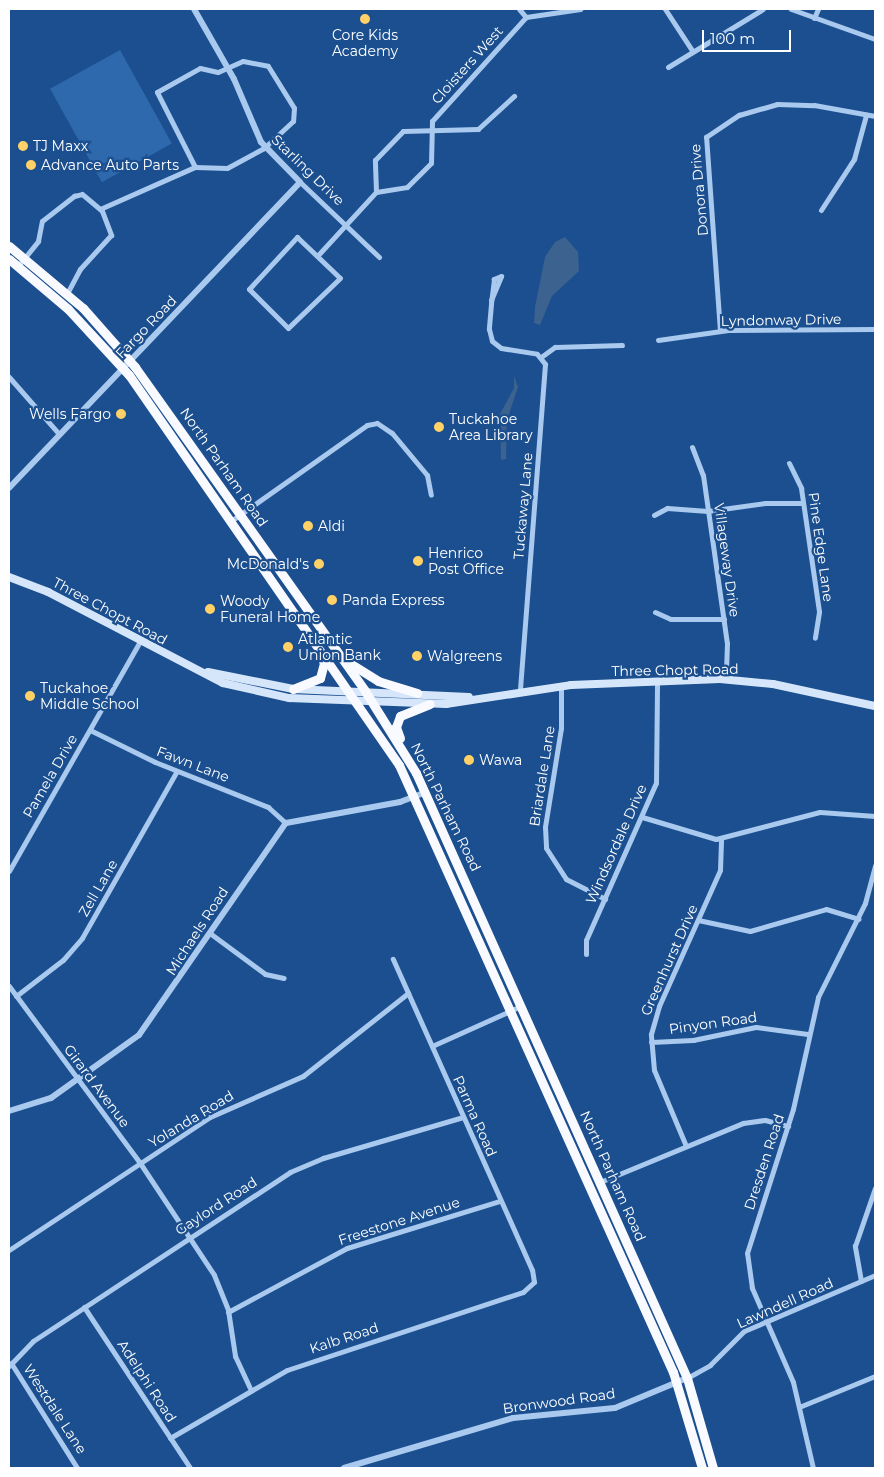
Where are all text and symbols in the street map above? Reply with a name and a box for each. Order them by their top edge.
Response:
marker: Core Kids Academy [359,13,371,25]
scale bar [704,20,793,52]
street label: Cloisters West [428,23,506,107]
place label: Core Kids Academy [332,27,398,59]
text: 100 m [710,29,755,48]
street label: Starling Drive [268,131,348,209]
place label: TJ Maxx [33,138,88,154]
marker: TJ Maxx [17,140,29,152]
street label: Donora Drive [687,143,711,237]
place label: Advance Auto Parts [41,157,179,173]
marker: Advance Auto Parts [25,159,37,171]
street label: Fargo Road [112,292,180,362]
street label: Lyndonway Drive [720,311,842,329]
street label: North Parham Road [177,404,271,530]
place label: Wells Fargo [29,406,111,422]
marker: Wells Fargo [115,408,127,420]
place label: Tuckahoe Area Library [449,411,533,444]
marker: Tuckahoe Area Library [433,421,445,433]
street label: Tuckaway Lane [510,452,536,560]
street label: Pine Edge Lane [805,491,837,603]
street label: Villageway Drive [711,502,743,618]
place label: Aldi [318,518,345,534]
marker: Aldi [302,520,314,532]
place label: Henrico Post Office [428,545,504,578]
marker: Henrico Post Office [412,555,424,567]
place label: McDonald's [227,556,309,572]
marker: McDonald's [313,558,325,570]
street label: Three Chopt Road [50,574,170,648]
place label: Panda Express [342,592,445,608]
place label: Woody Funeral Home [220,593,320,626]
marker: Panda Express [326,594,338,606]
marker: Woody Funeral Home [204,603,216,615]
place label: Atlantic Union Bank [298,631,381,664]
marker: Atlantic Union Bank [282,641,294,653]
place label: Walgreens [427,648,502,664]
marker: Walgreens [411,650,423,662]
street label: Three Chopt Road [611,660,739,680]
place label: Tuckahoe Middle School [40,680,139,712]
marker: Tuckahoe Middle School [24,690,36,702]
street label: Briardale Lane [526,725,558,827]
street label: Pamela Drive [19,731,81,821]
street label: North Parham Road [407,740,485,874]
street label: Fawn Lane [154,742,232,786]
place label: Wawa [479,752,522,768]
marker: Wawa [463,754,475,766]
street label: Windsordale Drive [582,781,650,907]
street label: Zell Lane [75,857,121,919]
street label: Michaels Road [162,884,232,978]
street label: Greenhurst Drive [637,902,701,1018]
street label: Pinyon Road [668,1008,758,1038]
street label: Girard Avenue [60,1041,134,1131]
street label: Parma Road [450,1073,500,1159]
street label: Yolanda Road [145,1087,237,1151]
street label: North Parham Road [577,1108,649,1244]
street label: Dresden Road [741,1112,787,1212]
street label: Gaylord Road [172,1173,260,1239]
street label: Freestone Avenue [336,1193,462,1249]
street label: Lawndell Road [734,1274,836,1332]
street label: Kalb Road [307,1319,381,1357]
street label: Adelphi Road [114,1337,180,1425]
street label: Westdale Lane [20,1361,90,1457]
street label: Bronwood Road [502,1385,616,1417]

